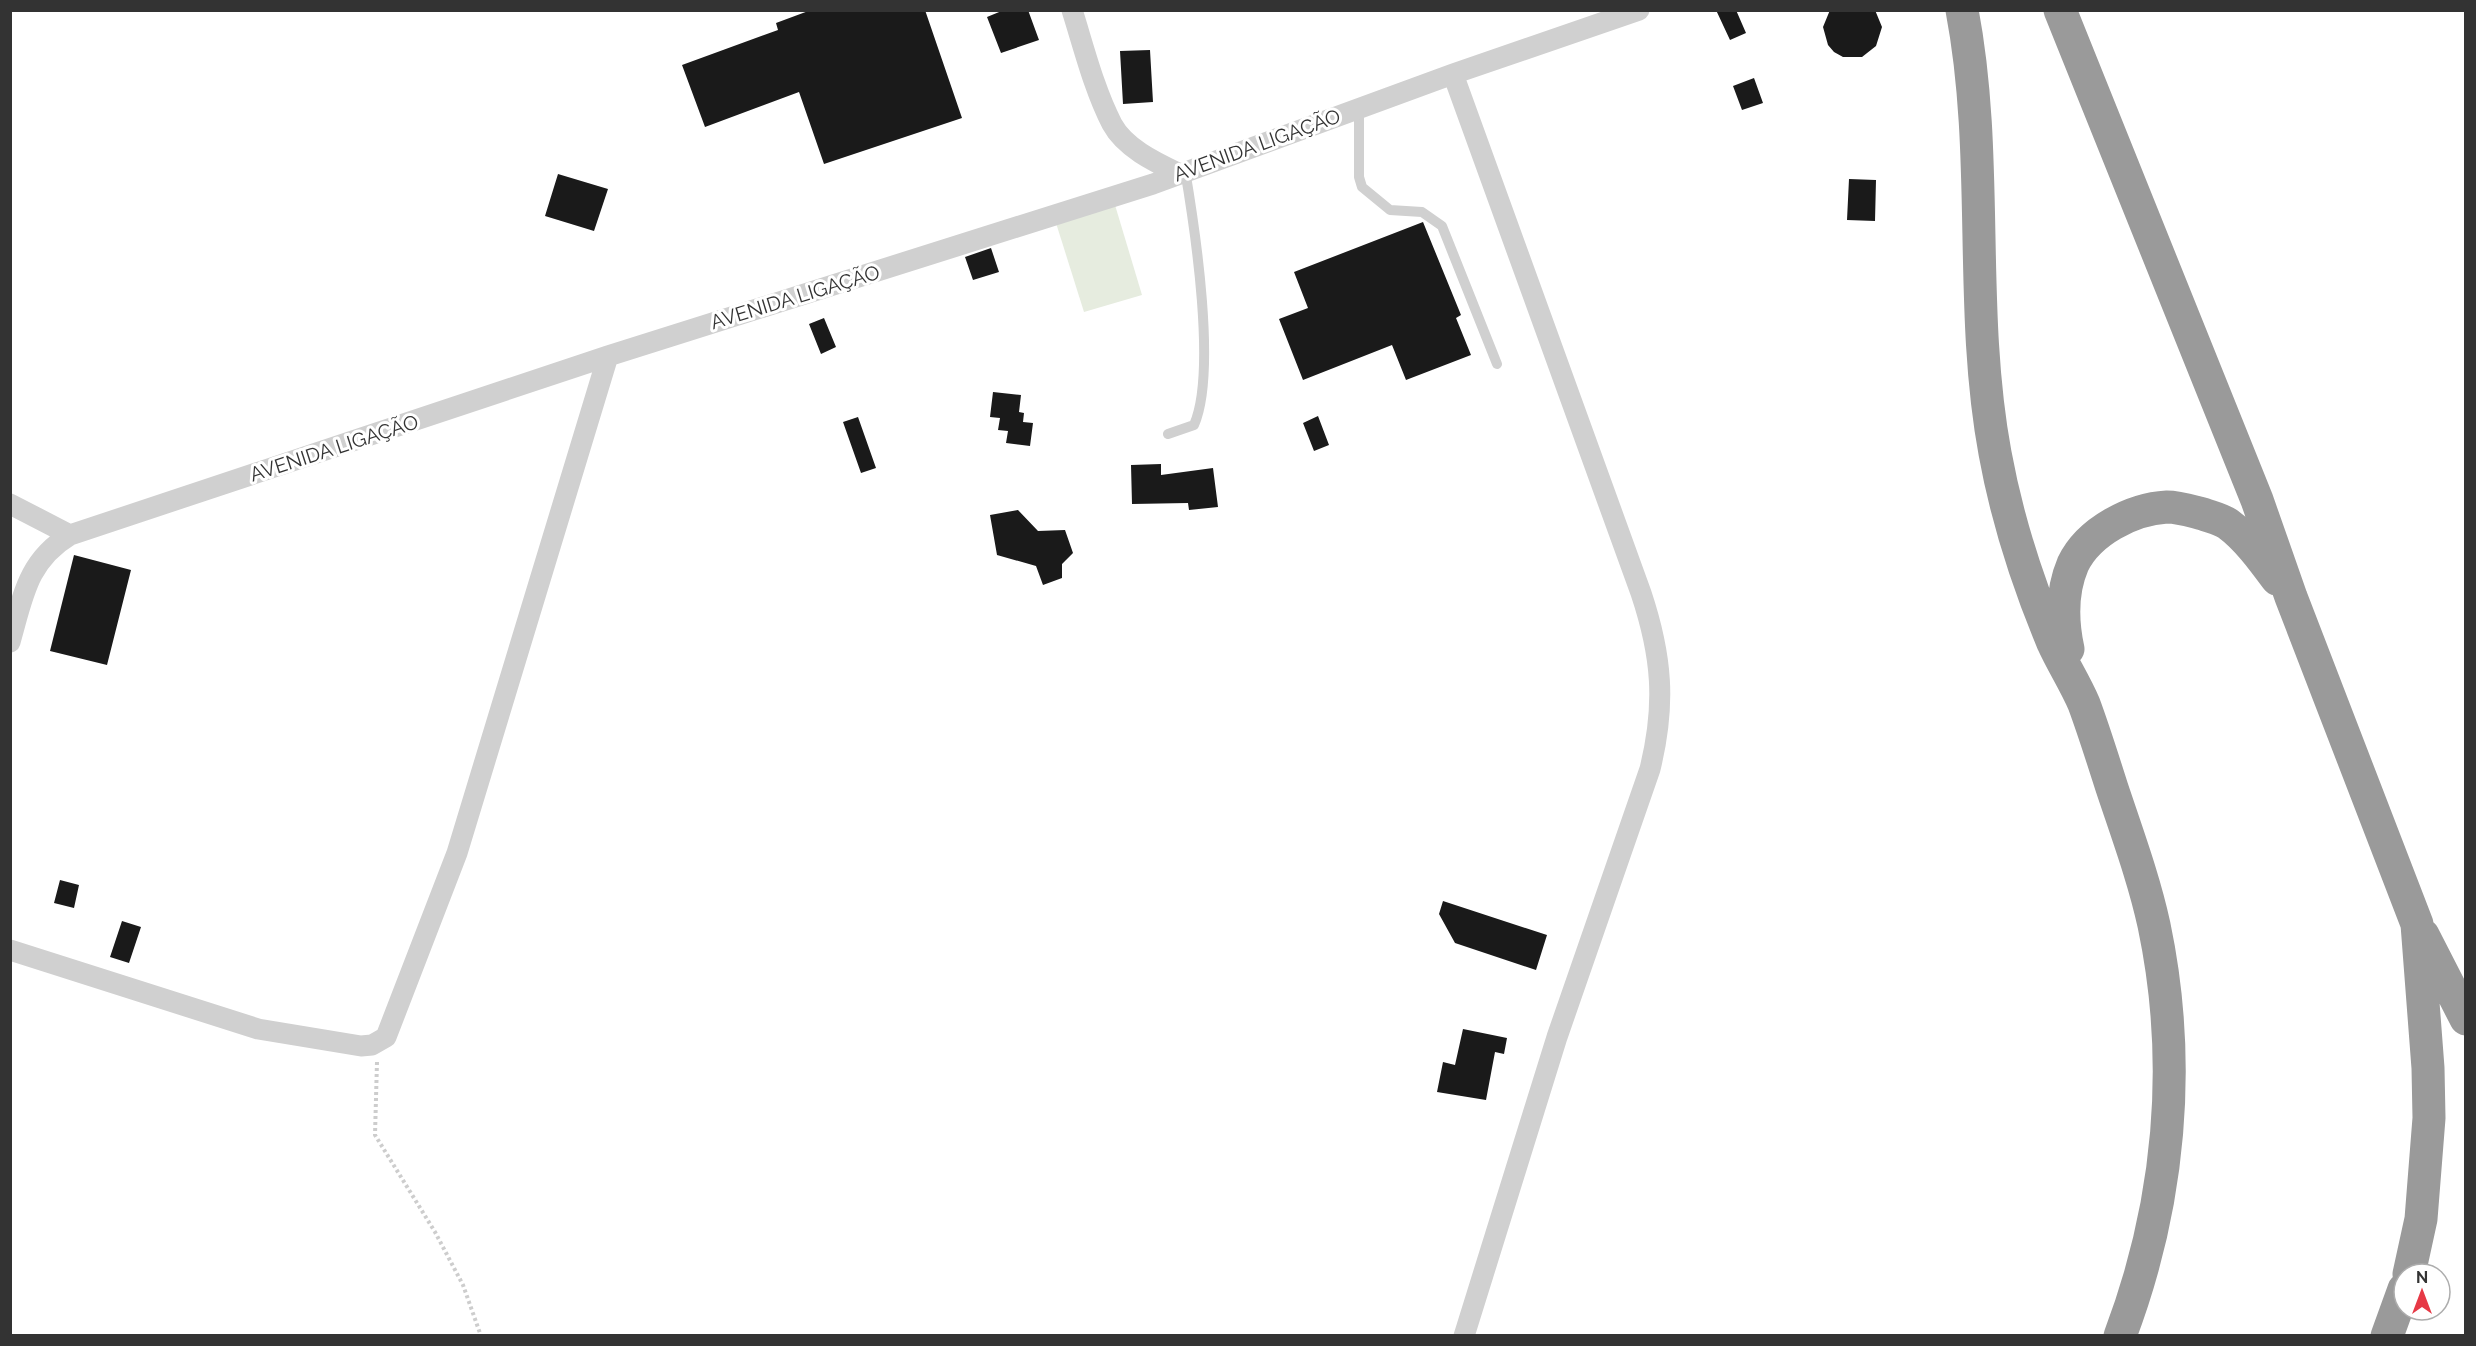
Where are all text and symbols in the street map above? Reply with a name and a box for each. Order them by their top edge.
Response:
street label: AVENIDA LIGAÇÃO [1170,104,1344,186]
street label: AVENIDA LIGAÇÃO [707,260,883,334]
street label: AVENIDA LIGAÇÃO [247,409,421,487]
north arrow [2392,1262,2452,1322]
text: N [2416,1268,2428,1287]

